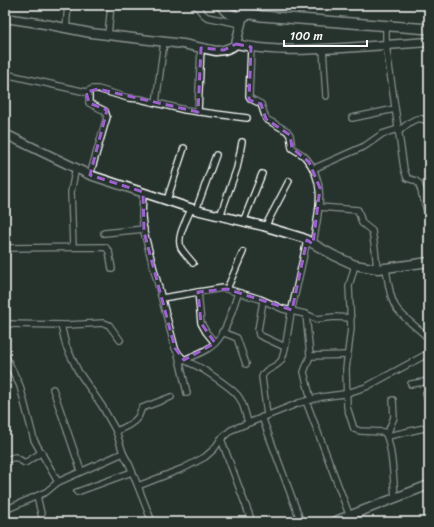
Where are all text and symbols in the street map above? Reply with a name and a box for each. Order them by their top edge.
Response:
scale bar [284,22,367,48]
text: 100 m [290,25,323,47]

